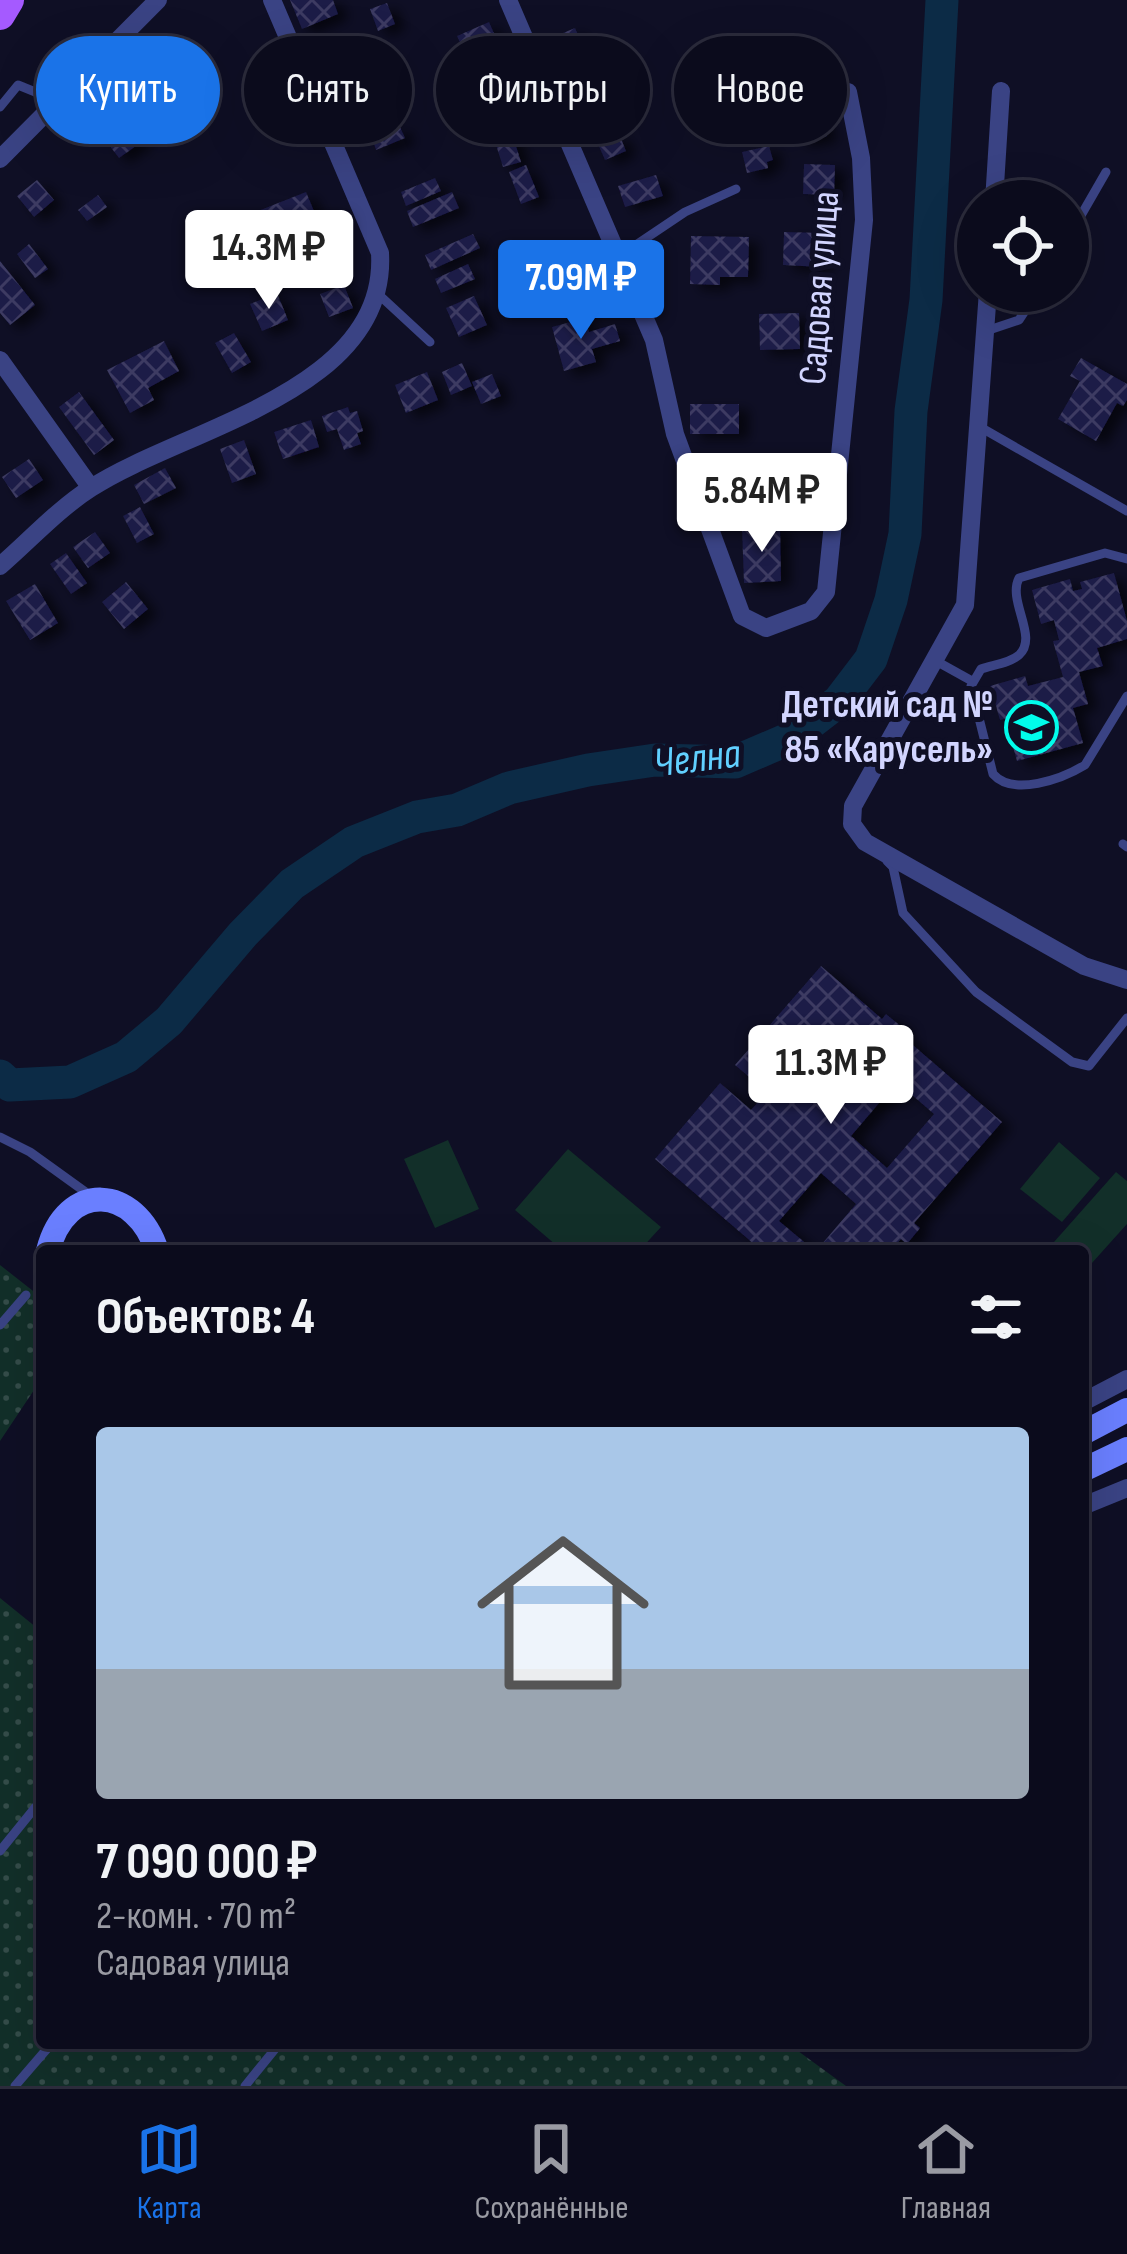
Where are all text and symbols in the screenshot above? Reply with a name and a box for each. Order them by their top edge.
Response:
chip: Купить [36,36,220,144]
chip: Снять [244,36,412,144]
chip: Фильтры [436,36,650,144]
chip: Новое [674,36,847,144]
map controls [957,180,1089,312]
button: locate [957,180,1089,312]
street label: Садовая улица [790,190,850,386]
pin: 14.3M ₽ [158,210,380,312]
text: 14.3M ₽ [212,225,326,272]
pin: 7.09M ₽ [470,240,692,342]
text: 7.09M ₽ [525,255,637,302]
pin: 5.84M ₽ [651,453,873,555]
text: 5.84M ₽ [704,468,820,515]
place label: Детский сад № 85 «Карусель» [782,682,993,774]
school or university icon: Детский сад № 85 «Карусель» [1004,699,1060,755]
water label: Челна [651,728,743,790]
pin: 11.3M ₽ [720,1025,942,1127]
text: 11.3M ₽ [775,1040,887,1087]
icon: filters [963,1284,1029,1350]
text: Объектов: 4 [96,1287,315,1348]
icon: home [455,1505,671,1721]
text: 7 090 000 ₽ [96,1832,317,1893]
text: 2-комн. · 70 m² [96,1893,296,1940]
text: Садовая улица [96,1940,290,1987]
tab: Карта [136,2116,202,2228]
tab: Сохранённые [474,2116,628,2228]
tab: Главная [901,2116,991,2228]

